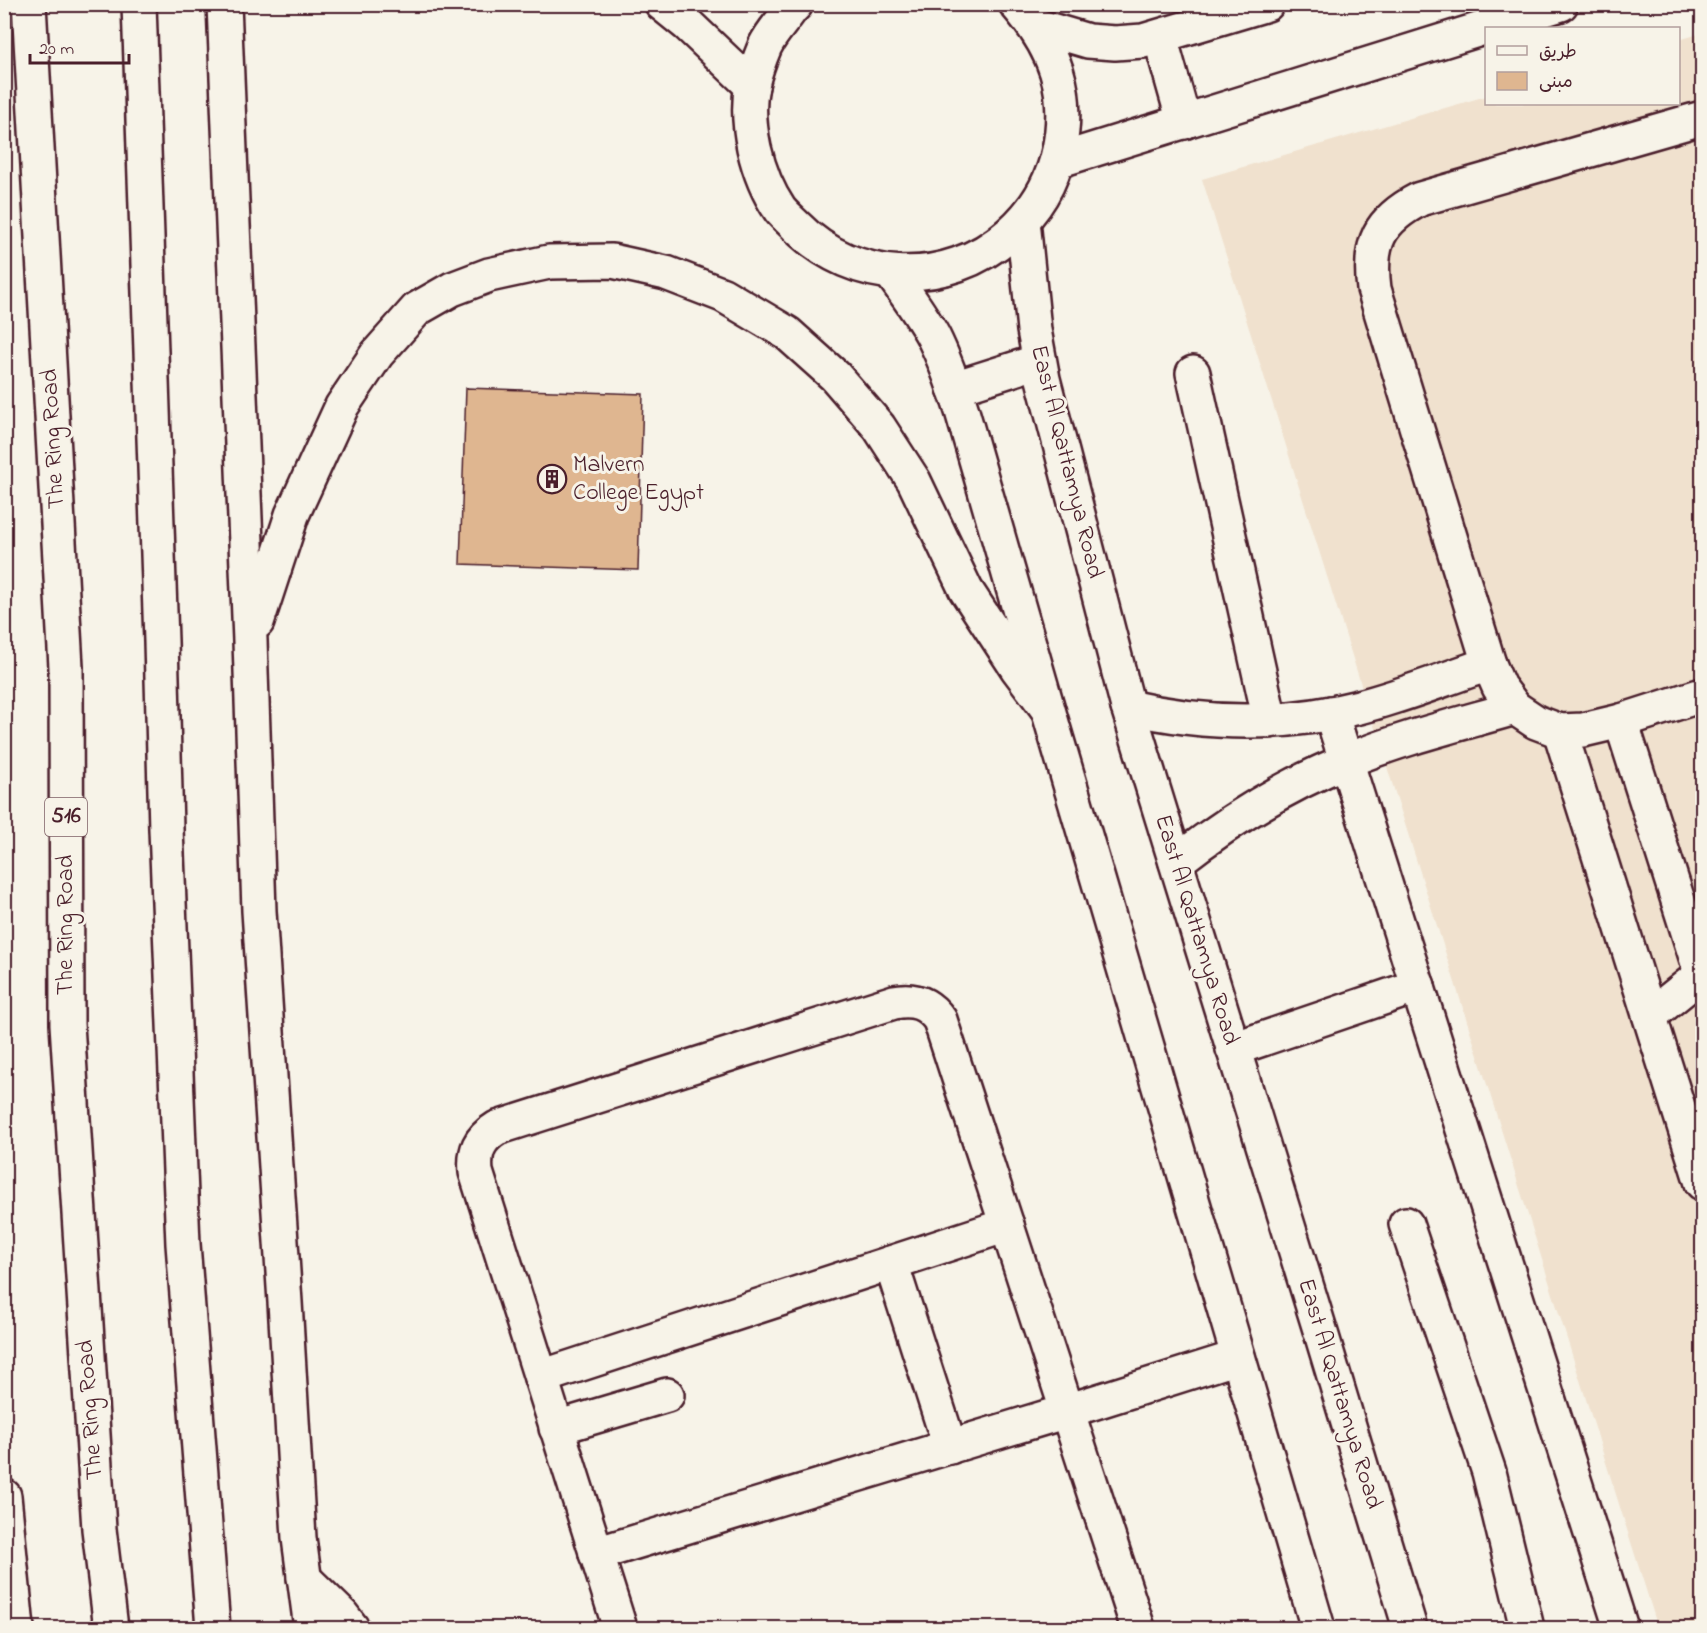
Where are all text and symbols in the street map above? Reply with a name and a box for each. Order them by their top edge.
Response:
scale bar [30,27,129,65]
legend [1485,27,1680,105]
text: 20 m [39,37,74,63]
text: طريق [1539,40,1577,66]
text: مبنى [1539,70,1573,96]
street label: East Al Qattamya Road [1019,342,1112,583]
street label: The Ring Road [33,368,75,510]
place label: Malvern College Egypt [573,448,704,512]
building icon: Malvern College Egypt [536,463,568,495]
road number: 516 [45,798,87,836]
street label: East Al Qattamya Road [1143,811,1248,1050]
street label: The Ring Road [49,854,84,995]
street label: East Al Qattamya Road [1286,1275,1391,1514]
street label: The Ring Road [69,1338,113,1481]

